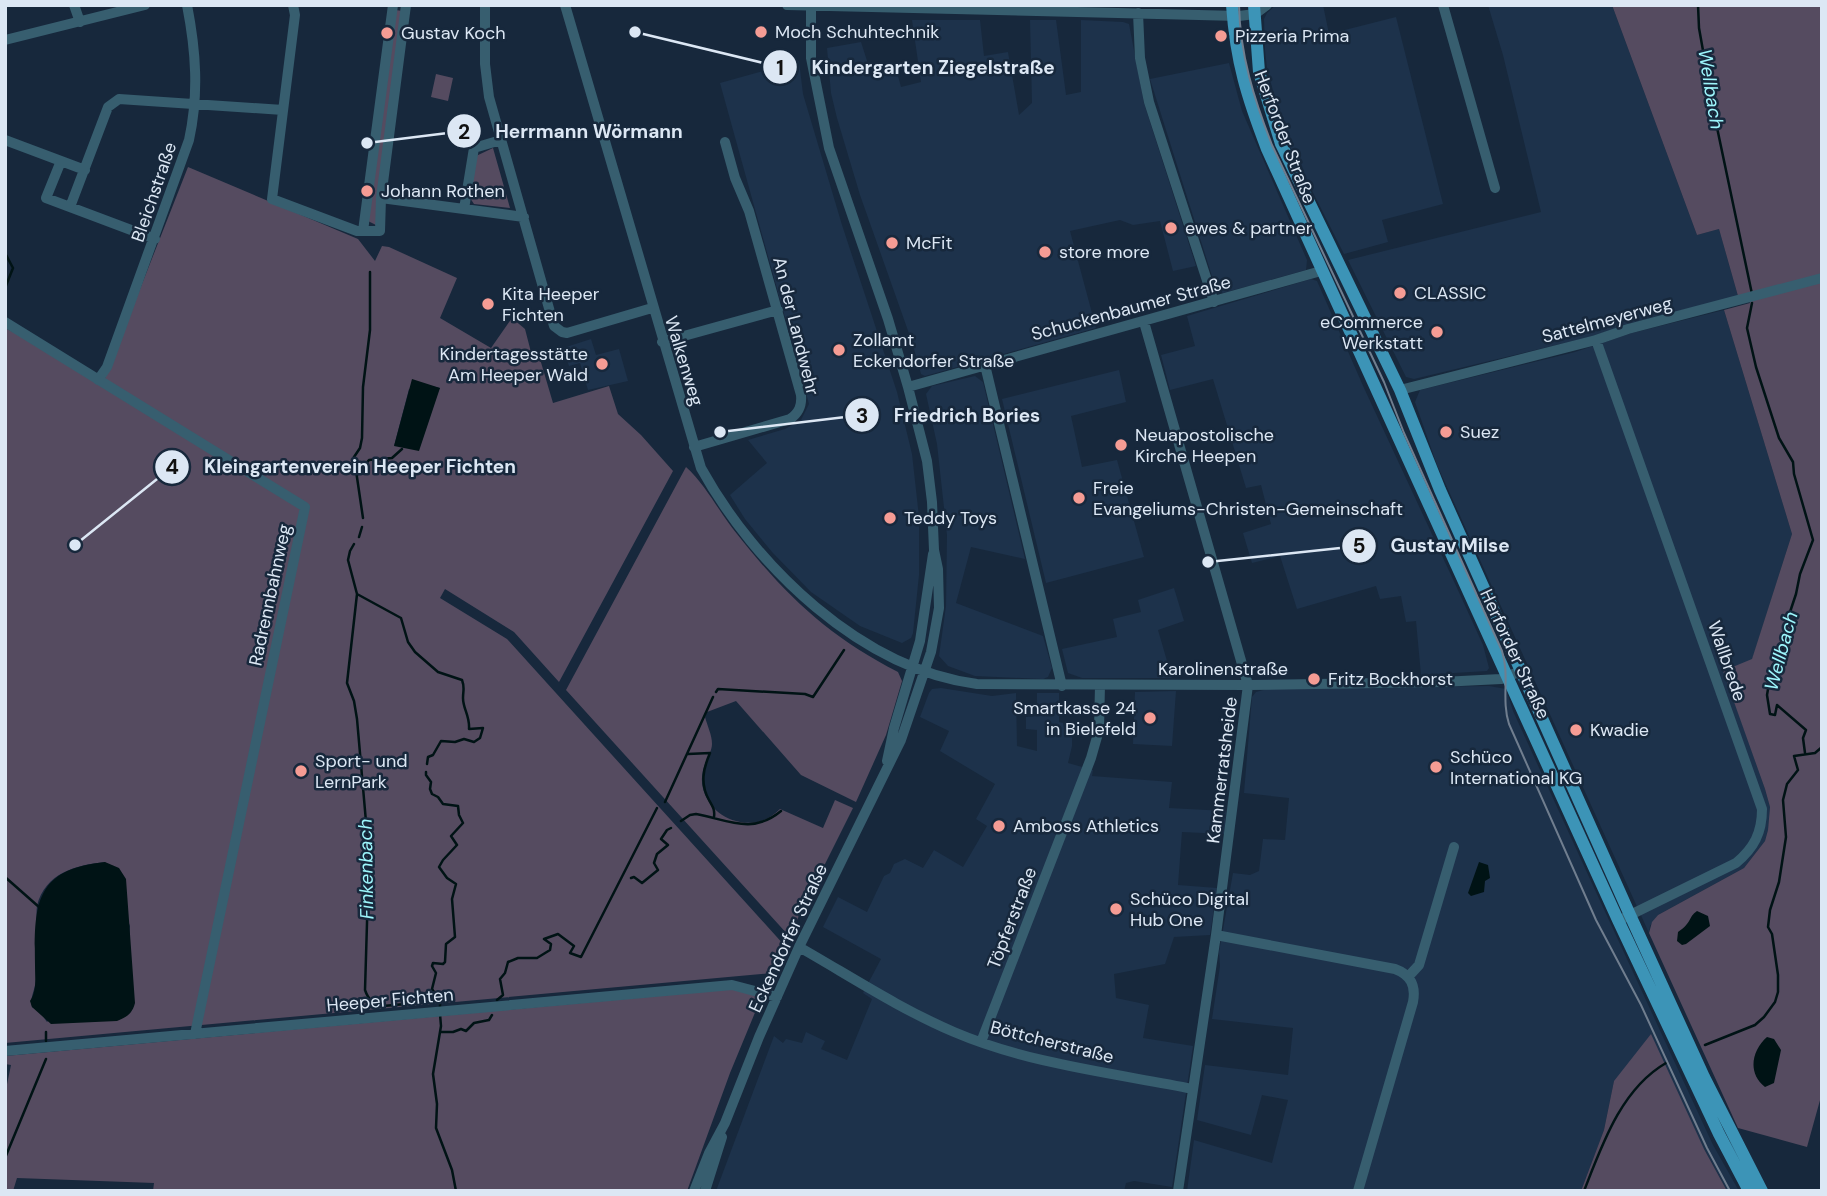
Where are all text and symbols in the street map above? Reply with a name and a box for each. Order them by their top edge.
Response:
place label: Moch Schuhtechnik [775,20,939,44]
place label: Gustav Koch [401,21,506,45]
marker: Moch Schuhtechnik [753,24,769,40]
place label: Pizzeria Prima [1235,24,1349,48]
marker: Gustav Koch [379,25,395,41]
marker: Pizzeria Prima [1213,28,1229,44]
callout: Kindergarten Ziegelstraße [762,47,1068,87]
water label: Wellbach [1692,47,1730,131]
text: 1 [776,54,784,82]
text: Kindergarten Ziegelstraße [811,55,1055,80]
street label: Herforder Straße [1249,67,1321,207]
callout: Herrmann Wörmann [446,111,697,151]
text: 2 [458,118,470,146]
text: Herrmann Wörmann [495,119,683,144]
street label: Bleichstraße [126,139,182,245]
place label: Johann Rothen [381,179,505,203]
marker: Johann Rothen [359,183,375,199]
place label: ewes & partner [1185,216,1313,240]
marker: ewes & partner [1163,220,1179,236]
place label: McFit [906,231,952,255]
marker: McFit [884,235,900,251]
place label: store more [1059,240,1150,264]
marker: store more [1037,244,1053,260]
street label: An der Landwehr [767,254,825,398]
street label: Schuckenbaumer Straße [1029,270,1233,346]
place label: CLASSIC [1414,281,1486,305]
place label: Kita Heeper Fichten [502,282,600,327]
marker: CLASSIC [1392,285,1408,301]
street label: Sattelmeyerweg [1539,291,1675,349]
marker: Kita Heeper Fichten [480,296,496,312]
place label: eCommerce Werkstatt [1320,310,1423,355]
street label: Walkenweg [659,313,709,409]
marker: eCommerce Werkstatt [1429,324,1445,340]
place label: Zollamt Eckendorfer Straße [853,328,1014,373]
place label: Kindertagesstätte Am Heeper Wald [440,342,588,387]
marker: Zollamt Eckendorfer Straße [831,342,847,358]
marker: Kindertagesstätte Am Heeper Wald [594,356,610,372]
callout: Friedrich Bories [844,395,1054,435]
text: 3 [856,402,868,430]
text: Friedrich Bories [894,403,1040,428]
place label: Suez [1460,420,1499,444]
place label: Neuapostolische Kirche Heepen [1135,423,1274,468]
marker: Suez [1438,424,1454,440]
marker: Neuapostolische Kirche Heepen [1113,437,1129,453]
callout: Kleingartenverein Heeper Fichten [155,447,530,487]
text: 4 [165,453,179,481]
text: Kleingartenverein Heeper Fichten [204,454,516,479]
place label: Freie Evangeliums-Christen-Gemeinschaft [1093,476,1403,521]
marker: Freie Evangeliums-Christen-Gemeinschaft [1071,490,1087,506]
place label: Teddy Toys [904,506,997,530]
marker: Teddy Toys [882,510,898,526]
street label: Radrennbahnweg [243,522,297,668]
callout: Gustav Milse [1342,526,1524,566]
text: 5 [1352,532,1366,560]
text: Gustav Milse [1390,533,1510,558]
street label: Herforder Straße [1474,585,1556,723]
water label: Wellbach [1758,609,1804,693]
street label: Wallbrede [1702,618,1752,704]
street label: Karolinenstraße [1158,657,1288,681]
place label: Fritz Bockhorst [1328,667,1453,691]
marker: Fritz Bockhorst [1306,671,1322,687]
street label: Kammerratsheide [1201,695,1243,845]
place label: Smartkasse 24 in Bielefeld [1013,696,1136,741]
marker: Smartkasse 24 in Bielefeld [1142,710,1158,726]
place label: Kwadie [1590,718,1649,742]
marker: Kwadie [1568,722,1584,738]
place label: Schüco International KG [1450,745,1583,790]
place label: Sport- und LernPark [315,749,408,794]
marker: Schüco International KG [1428,759,1444,775]
marker: Sport- und LernPark [293,763,309,779]
place label: Amboss Athletics [1013,814,1159,838]
water label: Finkenbach [353,818,379,920]
marker: Amboss Athletics [991,818,1007,834]
street label: Eckendorfer Straße [743,860,833,1016]
street label: Töpferstraße [982,864,1042,972]
place label: Schüco Digital Hub One [1130,887,1249,932]
marker: Schüco Digital Hub One [1108,901,1124,917]
street label: Heeper Fichten [325,982,455,1018]
street label: Böttcherstraße [988,1015,1116,1069]

